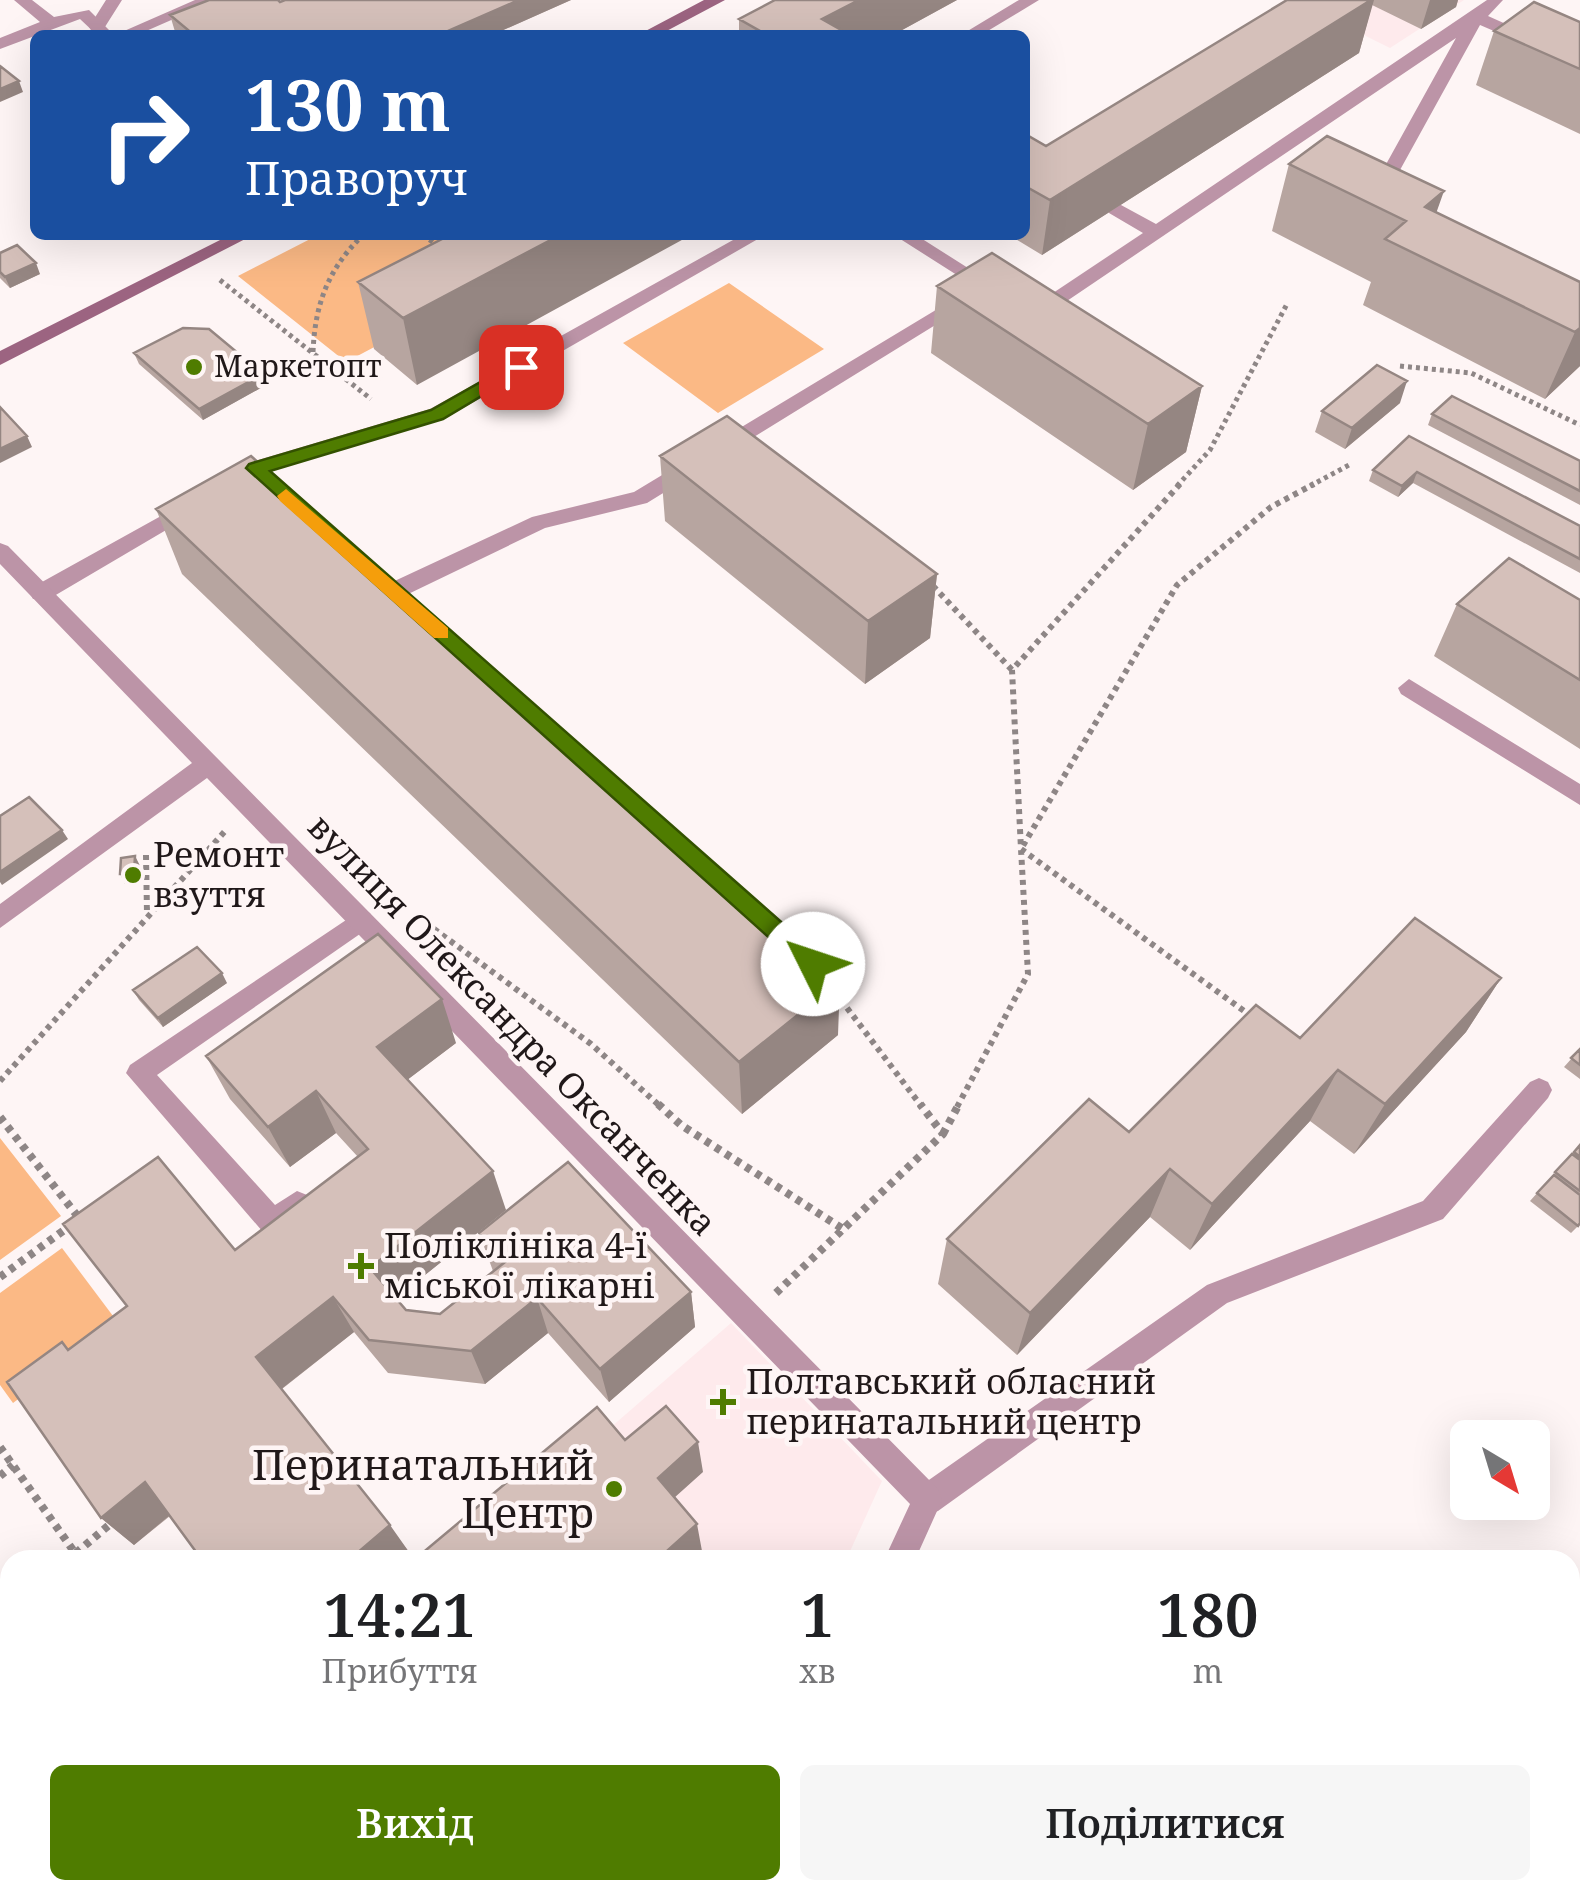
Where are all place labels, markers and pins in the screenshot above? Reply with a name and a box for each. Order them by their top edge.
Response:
pin [479,325,564,410]
place label: Маркетопт [214,345,382,386]
marker: Маркетопт [183,356,205,378]
place label: Ремонт взуття [153,830,284,917]
marker: Ремонт взуття [122,864,144,886]
place label: Поліклініка 4-ї міської лікарні [384,1221,655,1308]
marker: Поліклініка 4-ї міської лікарні [348,1253,374,1279]
place label: Полтавський обласний перинатальний центр [746,1357,1156,1444]
marker: Полтавський обласний перинатальний центр [710,1389,736,1415]
place label: Перинатальний Центр [252,1435,594,1540]
marker: Перинатальний Центр [603,1478,625,1500]

